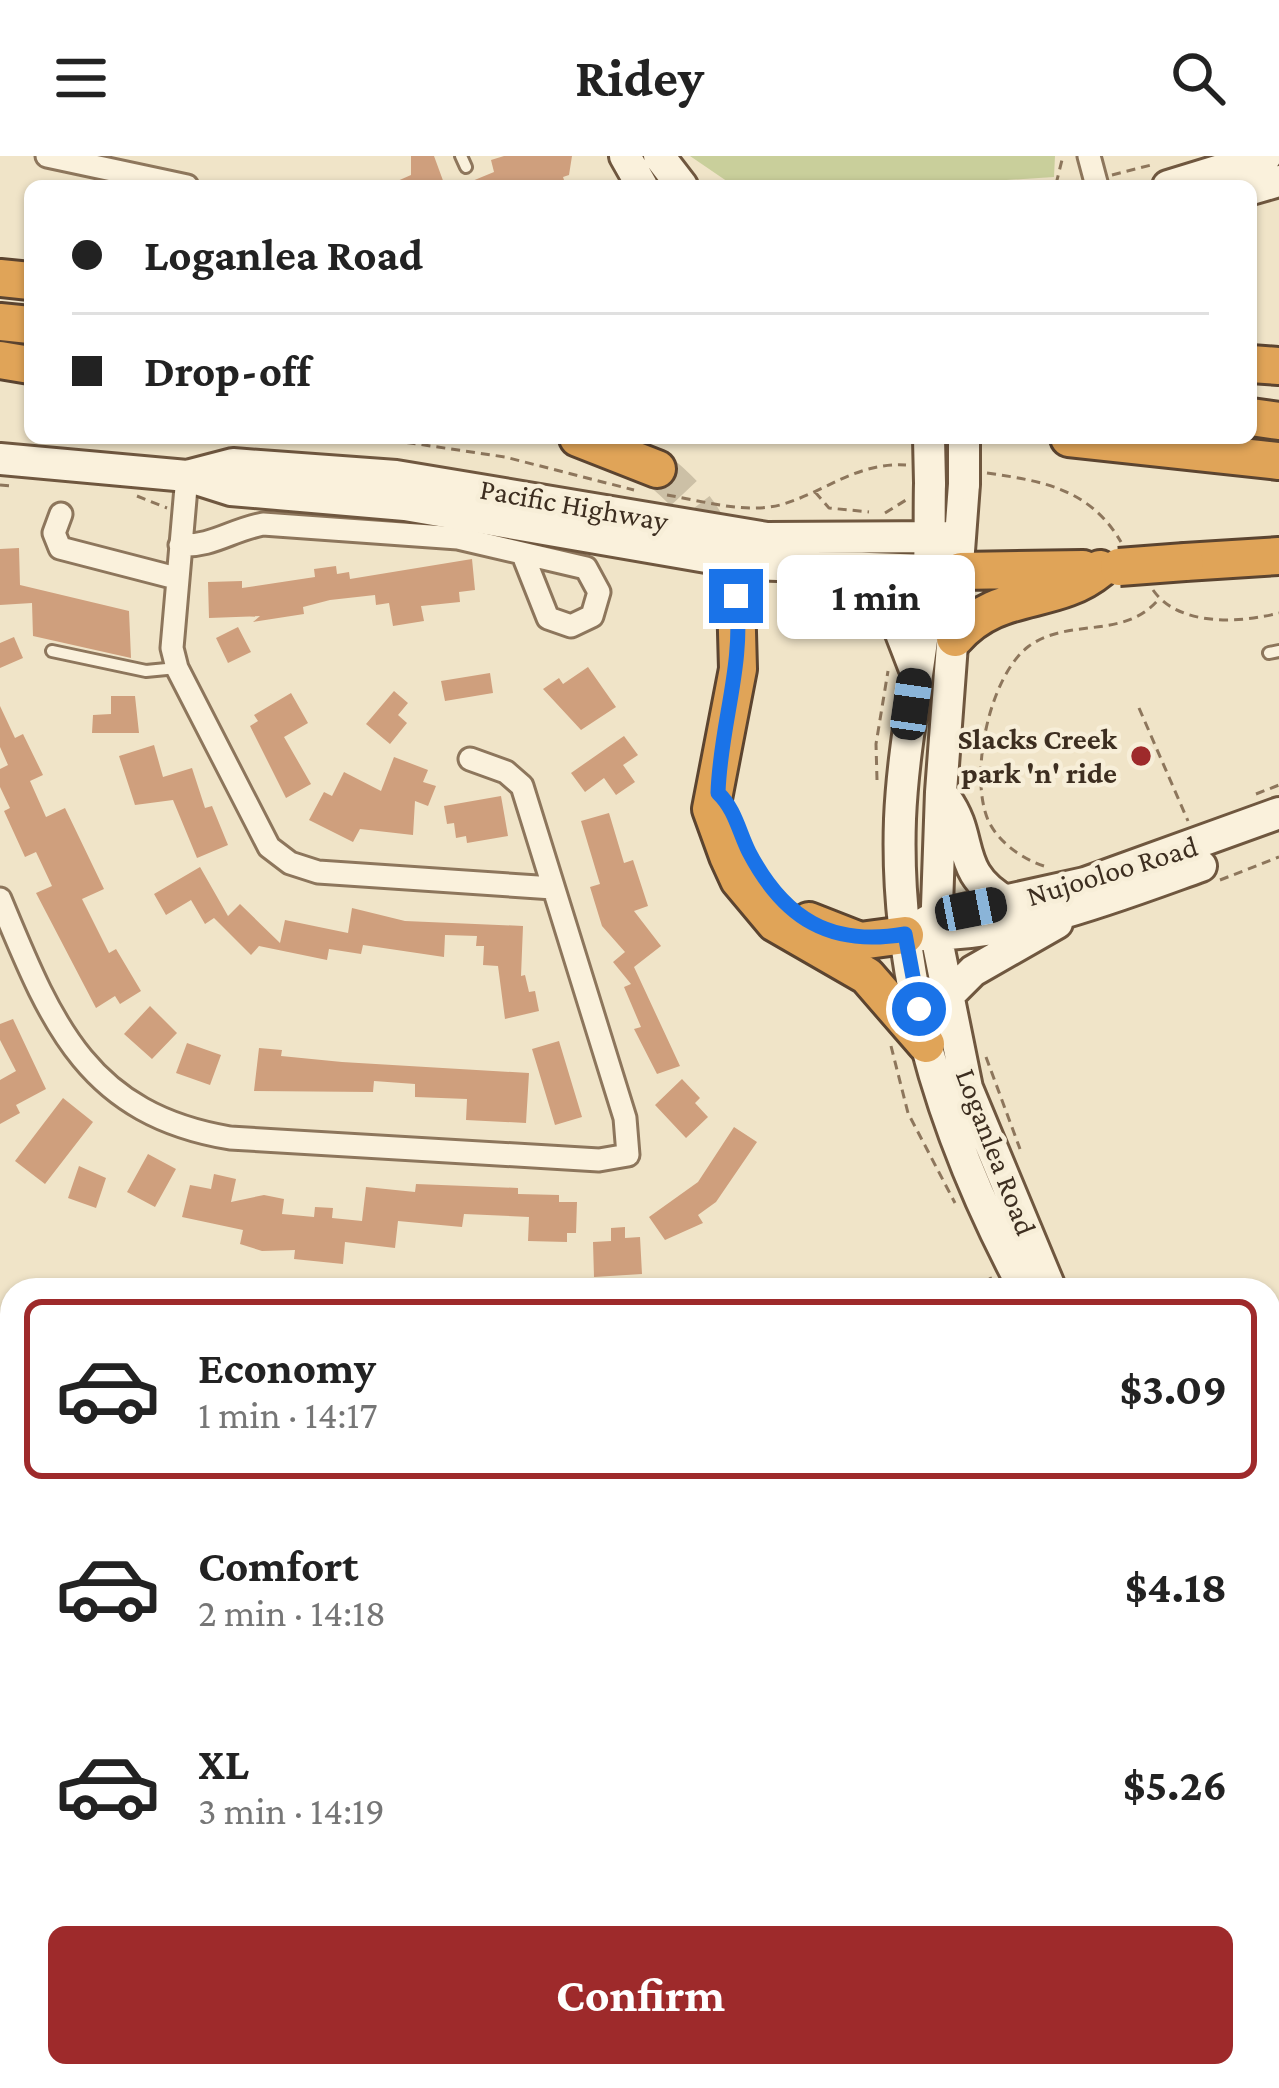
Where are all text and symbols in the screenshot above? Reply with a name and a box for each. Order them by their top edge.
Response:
icon: menu [48,45,114,111]
icon: search [1165,45,1231,111]
text: Ridey [575,48,704,108]
text: Loganlea Road [144,230,423,280]
text: Drop-off [144,346,311,396]
street label: Pacific Highway [477,472,671,538]
callout: 1 min [778,554,976,638]
route end [709,569,763,623]
text: 1 min [832,575,920,618]
car [888,666,934,742]
place label: Slacks Creek park 'n' ride [958,722,1118,789]
marker: Slacks Creek park 'n' ride [1128,743,1154,769]
street label: Nujooloo Road [1022,829,1202,913]
car [932,884,1010,934]
route start [892,982,946,1036]
street label: Loganlea Road [949,1064,1043,1240]
icon: car [54,1335,162,1443]
text: Economy [198,1343,376,1393]
text: $3.09 [1119,1364,1227,1414]
text: 1 min · 14:17 [198,1393,377,1436]
icon: car [54,1533,162,1641]
text: Comfort [198,1541,359,1591]
text: $4.18 [1125,1562,1227,1612]
text: 2 min · 14:18 [198,1591,386,1634]
icon: car [54,1731,162,1839]
text: XL [198,1739,249,1789]
text: $5.26 [1123,1760,1227,1810]
text: 3 min · 14:19 [198,1789,385,1832]
button: Confirm [48,1926,1233,2064]

